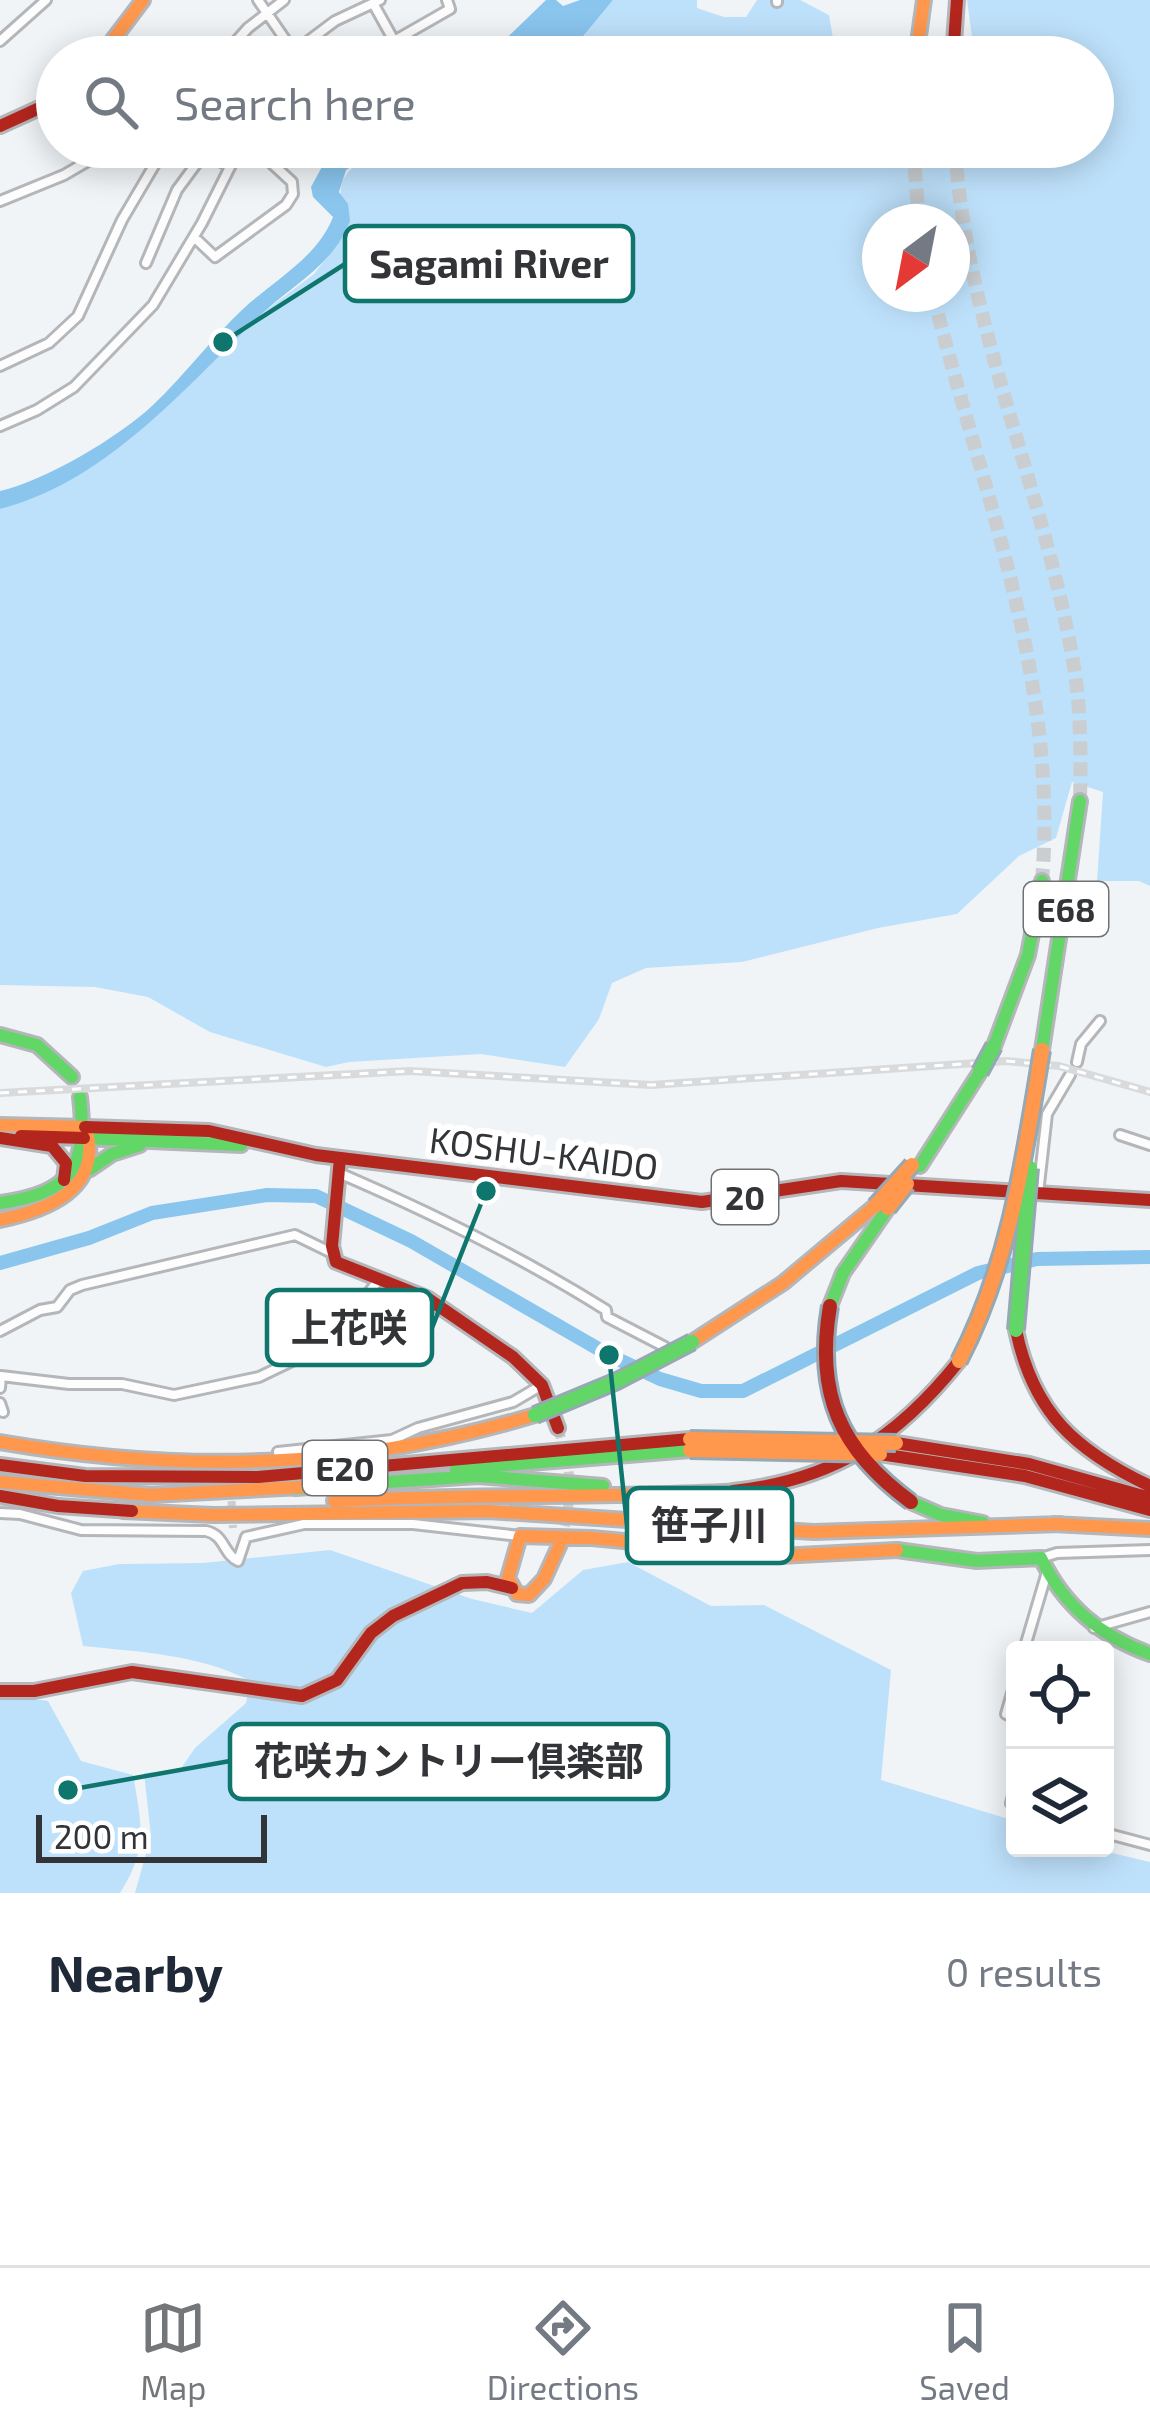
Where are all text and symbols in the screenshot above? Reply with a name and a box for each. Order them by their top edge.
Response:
search box [36,36,1114,168]
icon: search [78,69,144,135]
text: Search here [174,75,416,129]
north arrow [862,204,970,312]
callout: Sagami River [345,226,633,301]
text: Sagami River [369,239,609,286]
road number: E68 [1024,882,1108,936]
street label: KOSHU-KAIDO [427,1117,661,1187]
road number: 20 [712,1170,778,1224]
callout: 上花咲 [267,1290,432,1365]
text: 上花咲 [290,1303,408,1350]
road number: E20 [303,1441,387,1495]
callout: 笹子川 [627,1488,792,1563]
text: 笹子川 [650,1500,768,1547]
map controls [1006,1641,1114,1857]
button: locate [1006,1641,1114,1749]
callout: 花咲カントリー倶楽部 [230,1724,668,1799]
text: 花咲カントリー倶楽部 [254,1736,644,1783]
button: layers [1006,1749,1114,1857]
scale bar [36,1809,267,1862]
text: 200 m [54,1816,149,1856]
text: Nearby [48,1941,223,2002]
text: 0 results [946,1948,1102,1995]
tab: Map [140,2295,206,2407]
tab: Directions [487,2295,639,2407]
tab: Saved [919,2295,1010,2407]

